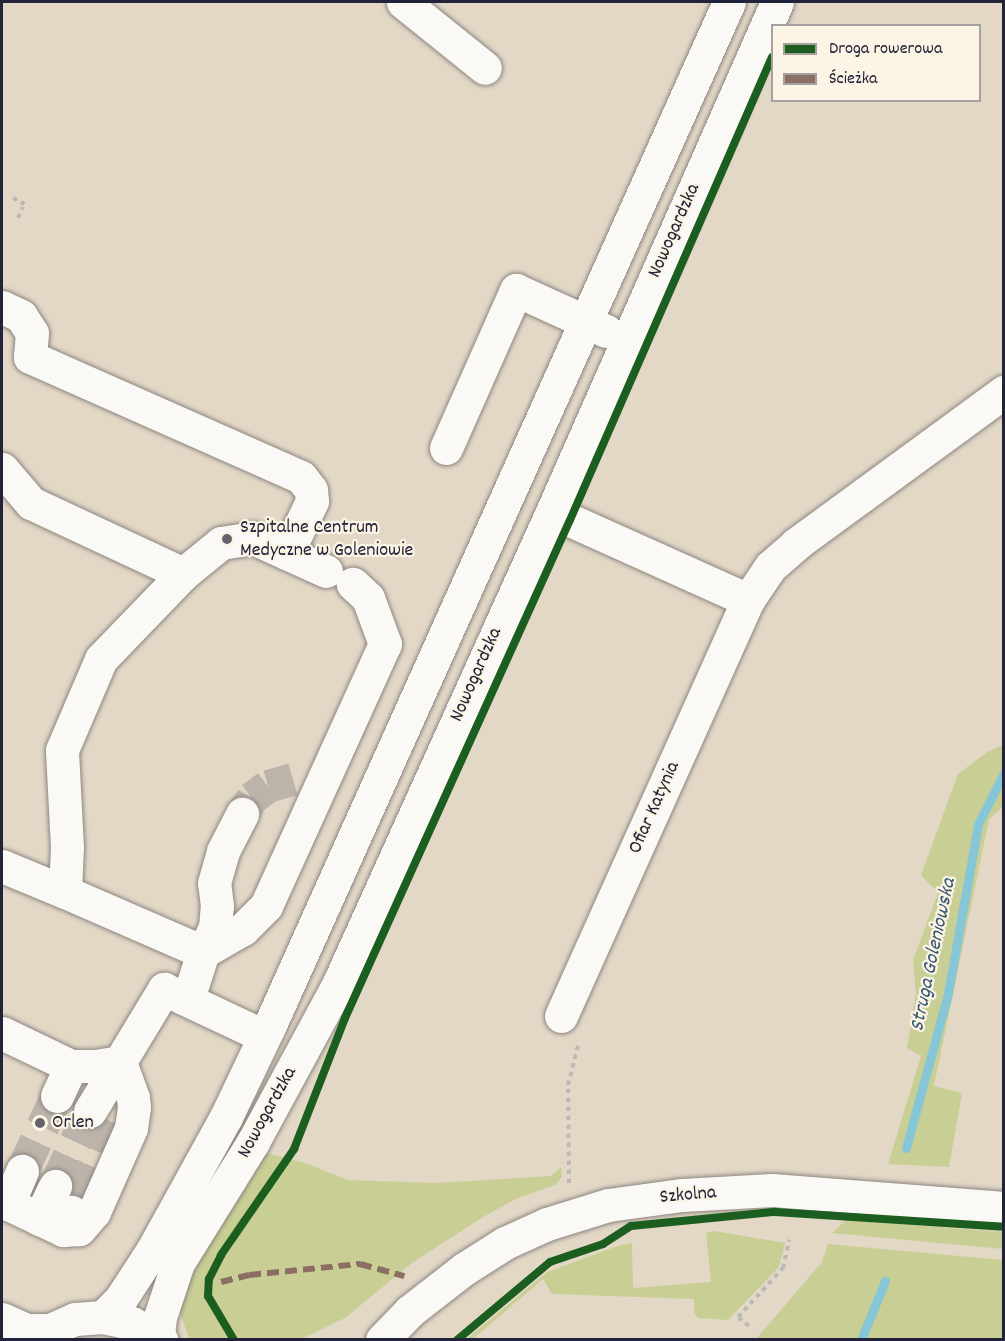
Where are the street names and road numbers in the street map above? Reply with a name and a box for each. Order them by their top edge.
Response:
street label: Nowogardzka [644,180,706,282]
street label: Nowogardzka [446,624,508,726]
street label: Ofiar Katynia [624,758,686,858]
street label: Nowogardzka [233,1063,303,1163]
street label: Szkolna [659,1182,717,1210]

